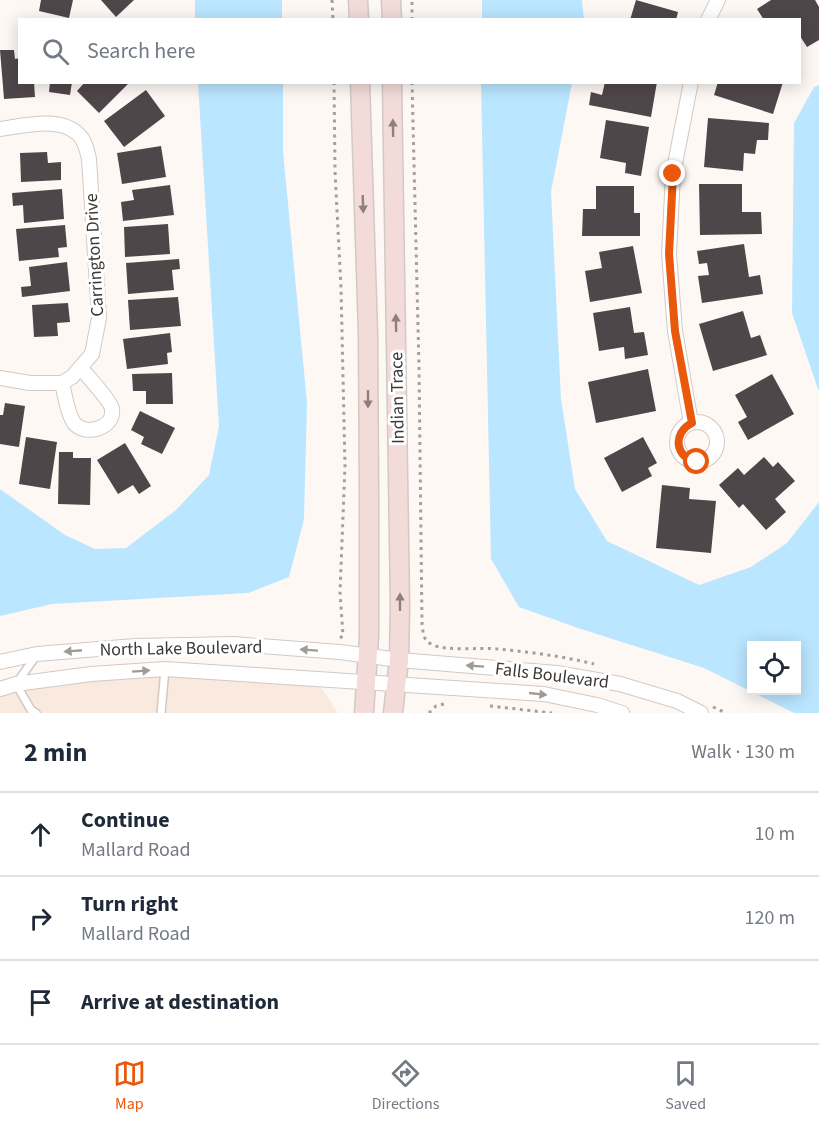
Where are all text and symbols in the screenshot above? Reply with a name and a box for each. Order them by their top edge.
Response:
search box [18,18,801,84]
icon: search [39,35,72,68]
text: Search here [87,35,195,67]
one-way arrow [388,118,398,137]
route end [659,160,685,186]
street label: Carrington Drive [79,193,110,317]
one-way arrow [359,194,368,213]
one-way arrow [391,313,401,332]
street label: Indian Trace [384,352,411,444]
one-way arrow [363,389,373,408]
route start [683,448,709,474]
one-way arrow [395,592,405,611]
street label: North Lake Boulevard [99,635,263,662]
map controls [747,641,801,695]
button: locate [747,641,801,695]
one-way arrow [300,645,319,655]
one-way arrow [63,646,82,656]
street label: Falls Boulevard [494,656,610,695]
one-way arrow [466,661,485,671]
one-way arrow [132,666,151,675]
one-way arrow [529,689,548,699]
text: 2 min [24,734,87,771]
text: Walk · 130 m [691,738,795,766]
text: Continue [81,804,170,836]
icon: ahead [24,818,57,851]
text: 10 m [755,820,795,848]
text: Mallard Road [81,836,191,864]
text: Turn right [81,888,178,920]
icon: right [24,902,57,935]
text: 120 m [745,904,795,932]
text: Mallard Road [81,920,191,948]
icon: arrive [24,986,57,1019]
text: Arrive at destination [81,986,279,1018]
tab: Map [113,1057,146,1115]
tab: Directions [372,1057,439,1115]
tab: Saved [665,1057,706,1115]

